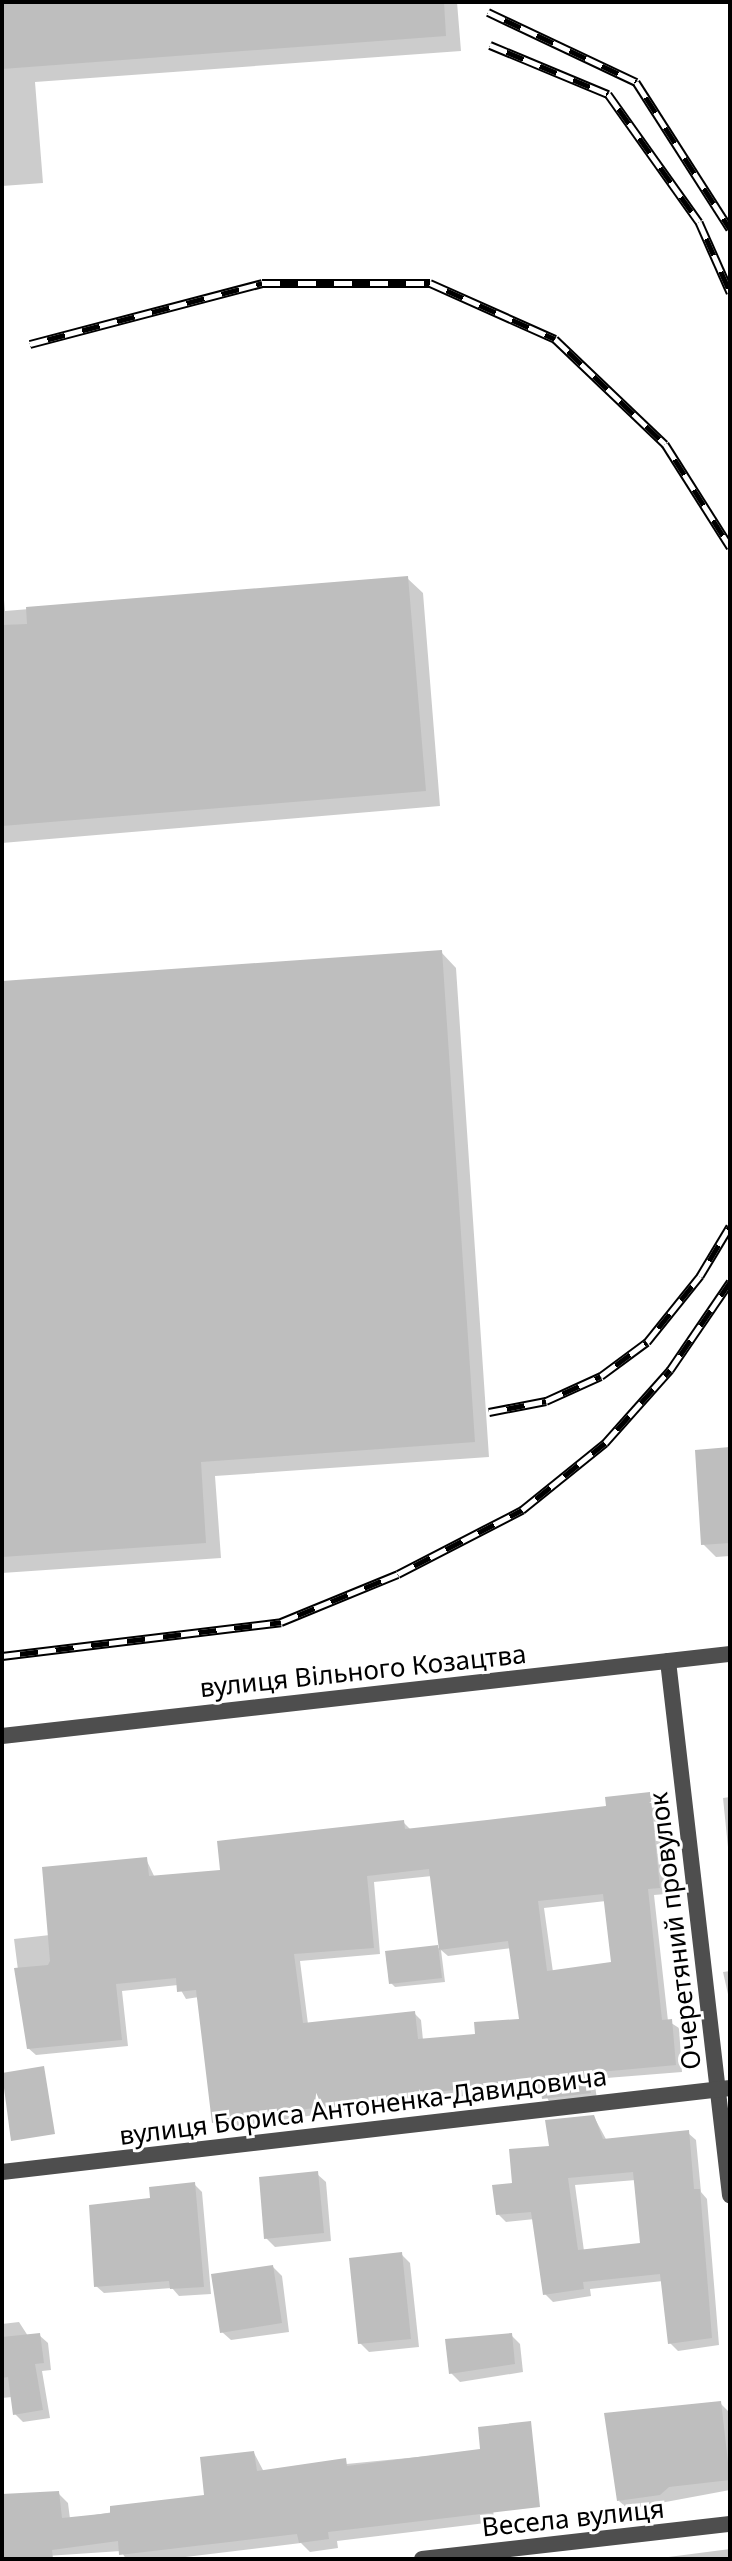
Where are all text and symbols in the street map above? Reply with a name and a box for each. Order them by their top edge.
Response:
street label: вулиця Вільного Козацтва [198,1638,528,1704]
street label: Очеретяний провулок [642,1791,708,2071]
street label: вулиця Бориса Антоненка-Давидовича [117,2061,609,2151]
street label: Весела вулиця [480,2493,666,2543]

